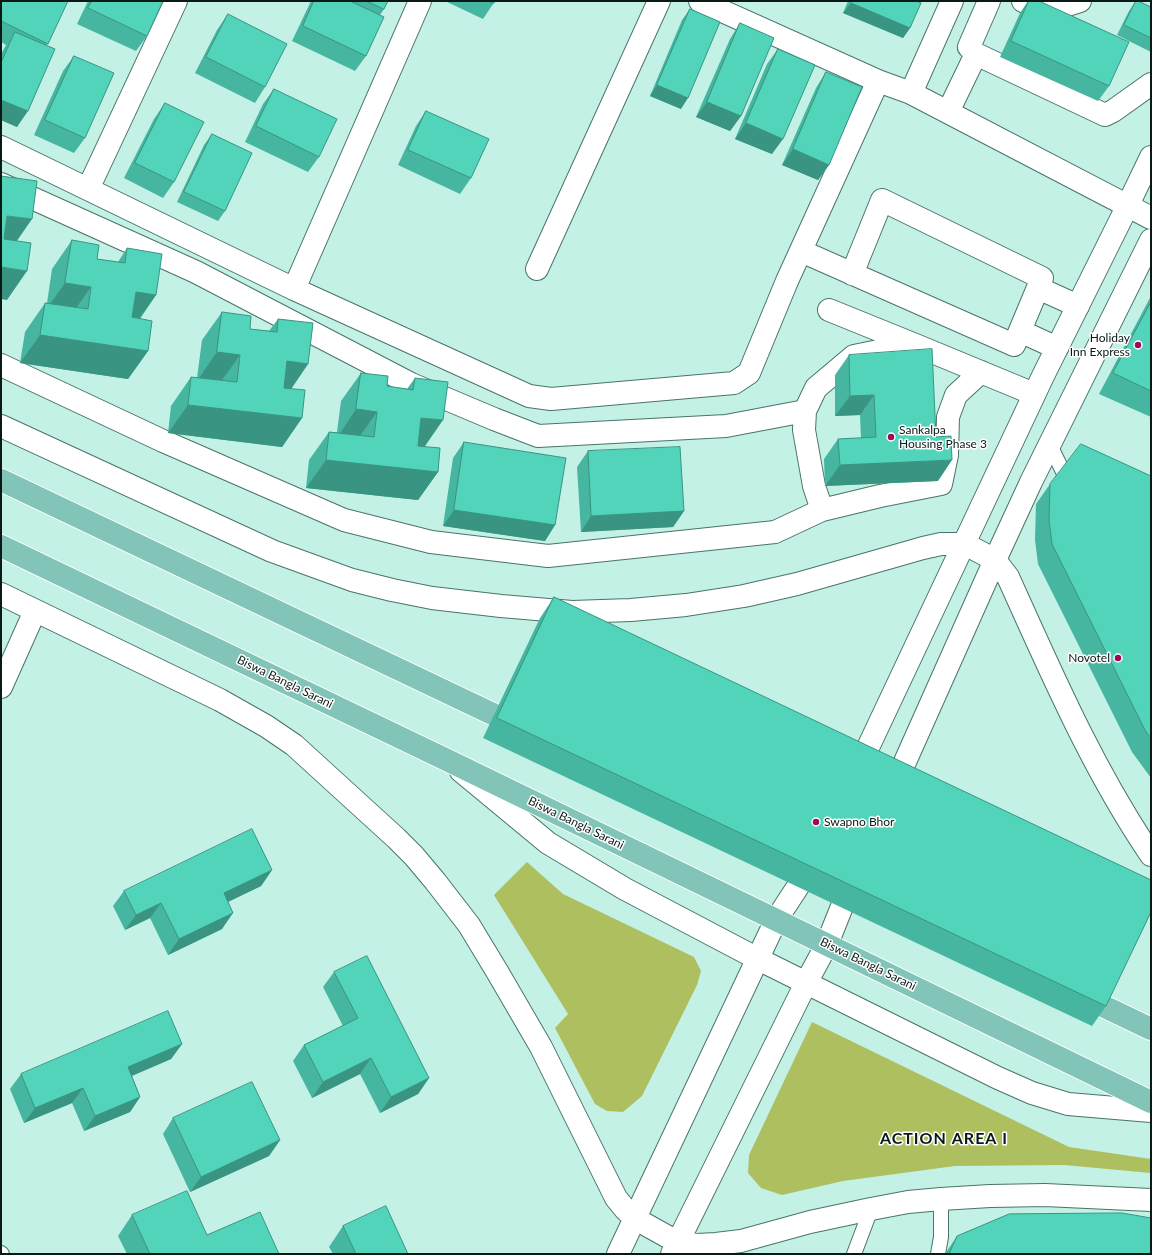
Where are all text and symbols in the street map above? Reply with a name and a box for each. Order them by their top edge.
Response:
place label: Holiday Inn Express [1070,331,1130,359]
marker: Holiday Inn Express [1133,340,1143,350]
place label: Sankalpa Housing Phase 3 [899,423,987,451]
marker: Sankalpa Housing Phase 3 [886,432,896,442]
place label: Novotel [1068,651,1110,665]
street label: Biswa Bangla Sarani [235,653,335,711]
marker: Novotel [1113,653,1123,663]
street label: Biswa Bangla Sarani [526,794,626,852]
place label: Swapno Bhor [824,815,894,829]
marker: Swapno Bhor [811,817,821,827]
street label: Biswa Bangla Sarani [818,935,918,993]
district label: ACTION AREA I [880,1129,1008,1149]

